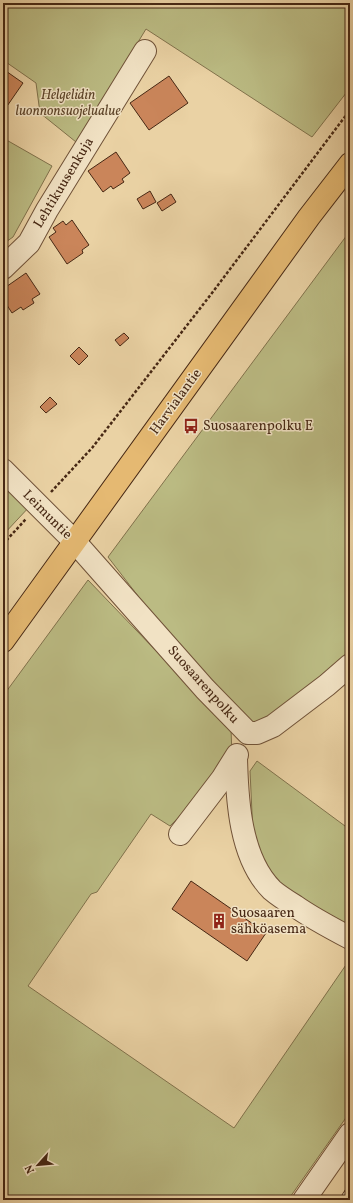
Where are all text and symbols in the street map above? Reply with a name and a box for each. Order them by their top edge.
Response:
park label: Helgelidin luonnonsuojelualue [15,86,121,121]
street label: Lehtikuusenkuja [29,134,99,232]
street label: Harvialantie [146,365,207,439]
bus stop icon: Suosaarenpolku E [182,417,200,435]
place label: Suosaarenpolku E [203,417,313,436]
street label: Leimuntie [18,486,76,544]
street label: Suosaarenpolku [163,642,243,728]
place label: Suosaaren sähköasema [231,904,306,939]
building icon: Suosaaren sähköasema [210,912,228,930]
north arrow [18,1145,58,1185]
text: N [22,1162,39,1176]

